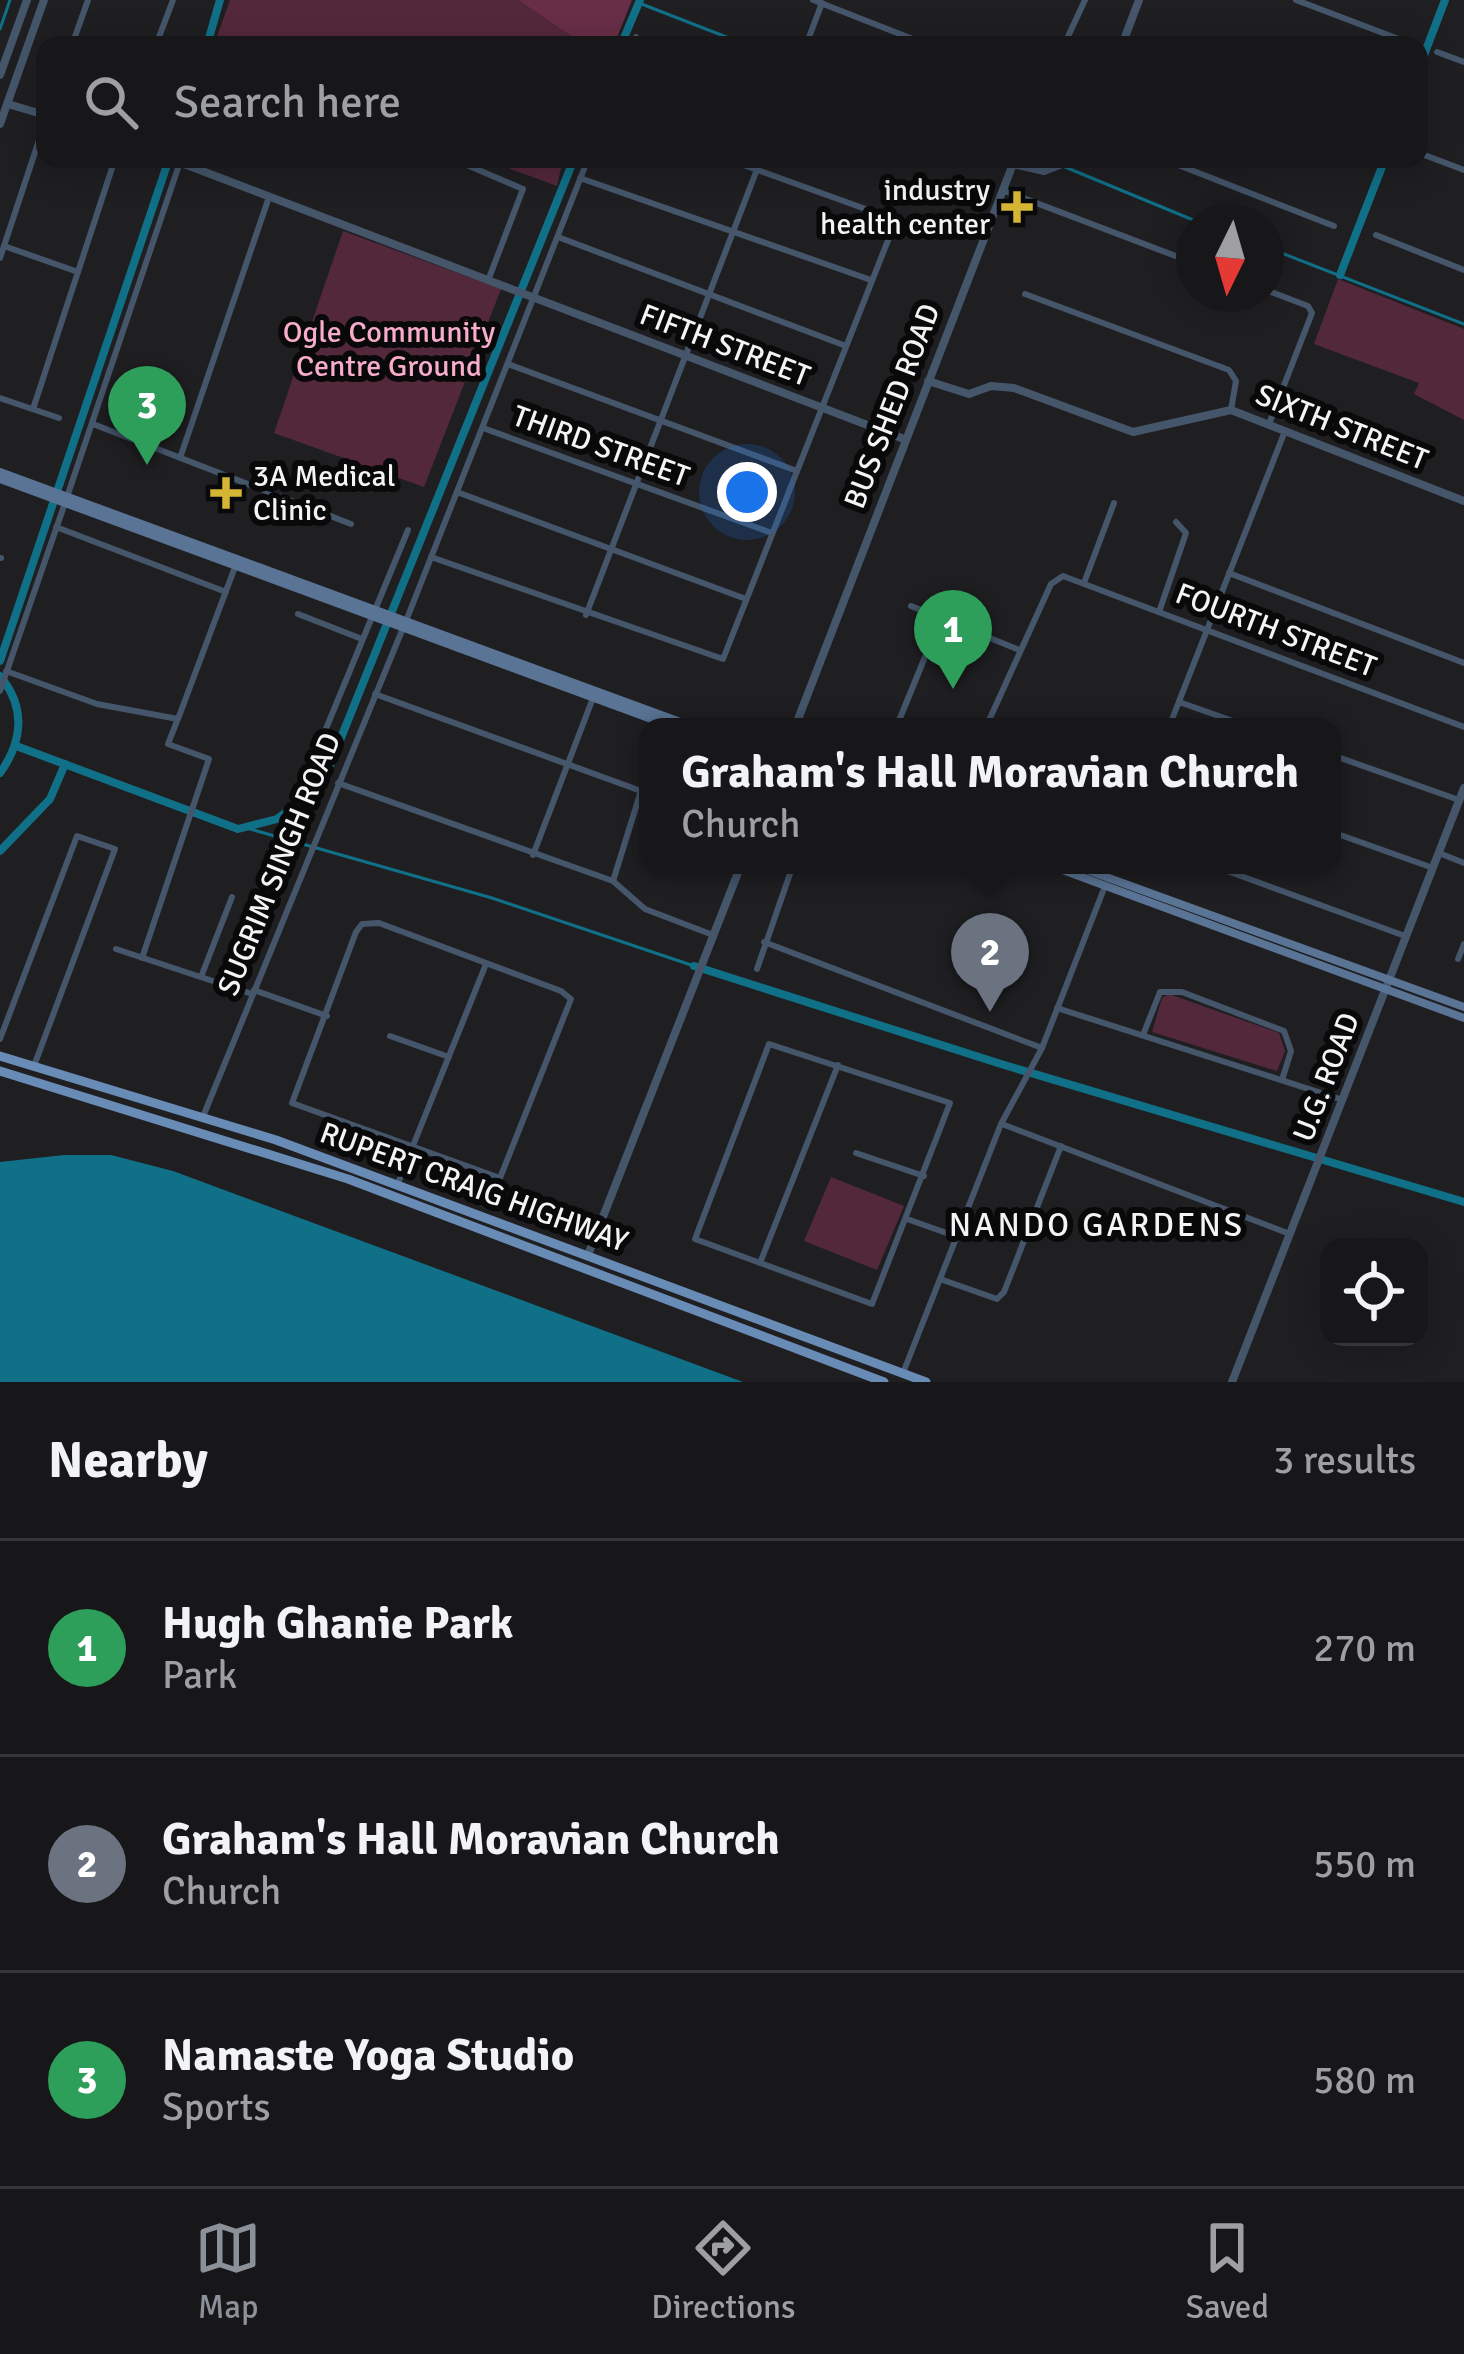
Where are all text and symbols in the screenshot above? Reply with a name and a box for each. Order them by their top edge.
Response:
search box [36,36,1428,168]
icon: search [78,69,144,135]
text: Search here [174,75,401,130]
place label: industry health center [820,172,990,243]
marker: industry health center [1001,191,1033,223]
north arrow [1176,204,1284,312]
street label: FIFTH STREET [635,296,815,395]
street label: BUS SHED ROAD [836,299,948,514]
park label: Ogle Community Centre Ground [283,314,495,385]
pin: 3 [108,366,186,465]
street label: SIXTH STREET [1250,376,1433,479]
street label: THIRD STREET [507,397,694,496]
place label: 3A Medical Clinic [253,458,395,529]
your location [717,462,777,522]
marker: 3A Medical Clinic [210,477,242,509]
street label: FOURTH STREET [1170,575,1382,686]
pin: 1 [914,590,992,689]
popup [639,718,1341,874]
street label: SUGRIM SINGH ROAD [210,727,349,1001]
text: Graham's Hall Moravian Church [681,745,1299,800]
text: Church [681,800,800,848]
pin: 2 [951,913,1029,1012]
street label: U.G. ROAD [1285,1008,1368,1147]
street label: RUPERT CRAIG HIGHWAY [315,1115,633,1260]
district label: NANDO GARDENS [949,1205,1245,1246]
map controls [1320,1238,1428,1346]
button: locate [1320,1238,1428,1346]
text: Nearby [48,1429,208,1492]
text: 3 results [1273,1436,1416,1484]
text: Hugh Ghanie Park [162,1596,513,1651]
text: 1 [76,1624,98,1672]
text: 270 m [1313,1624,1416,1672]
text: Park [162,1651,237,1699]
text: Graham's Hall Moravian Church [162,1812,780,1867]
text: 2 [76,1840,98,1888]
text: 550 m [1313,1840,1416,1888]
text: Church [162,1867,281,1915]
text: Namaste Yoga Studio [162,2028,574,2083]
text: 3 [76,2056,98,2104]
text: 580 m [1313,2056,1416,2104]
text: Sports [162,2083,271,2131]
tab: Map [195,2215,261,2328]
tab: Directions [651,2215,796,2328]
tab: Saved [1186,2215,1269,2328]

